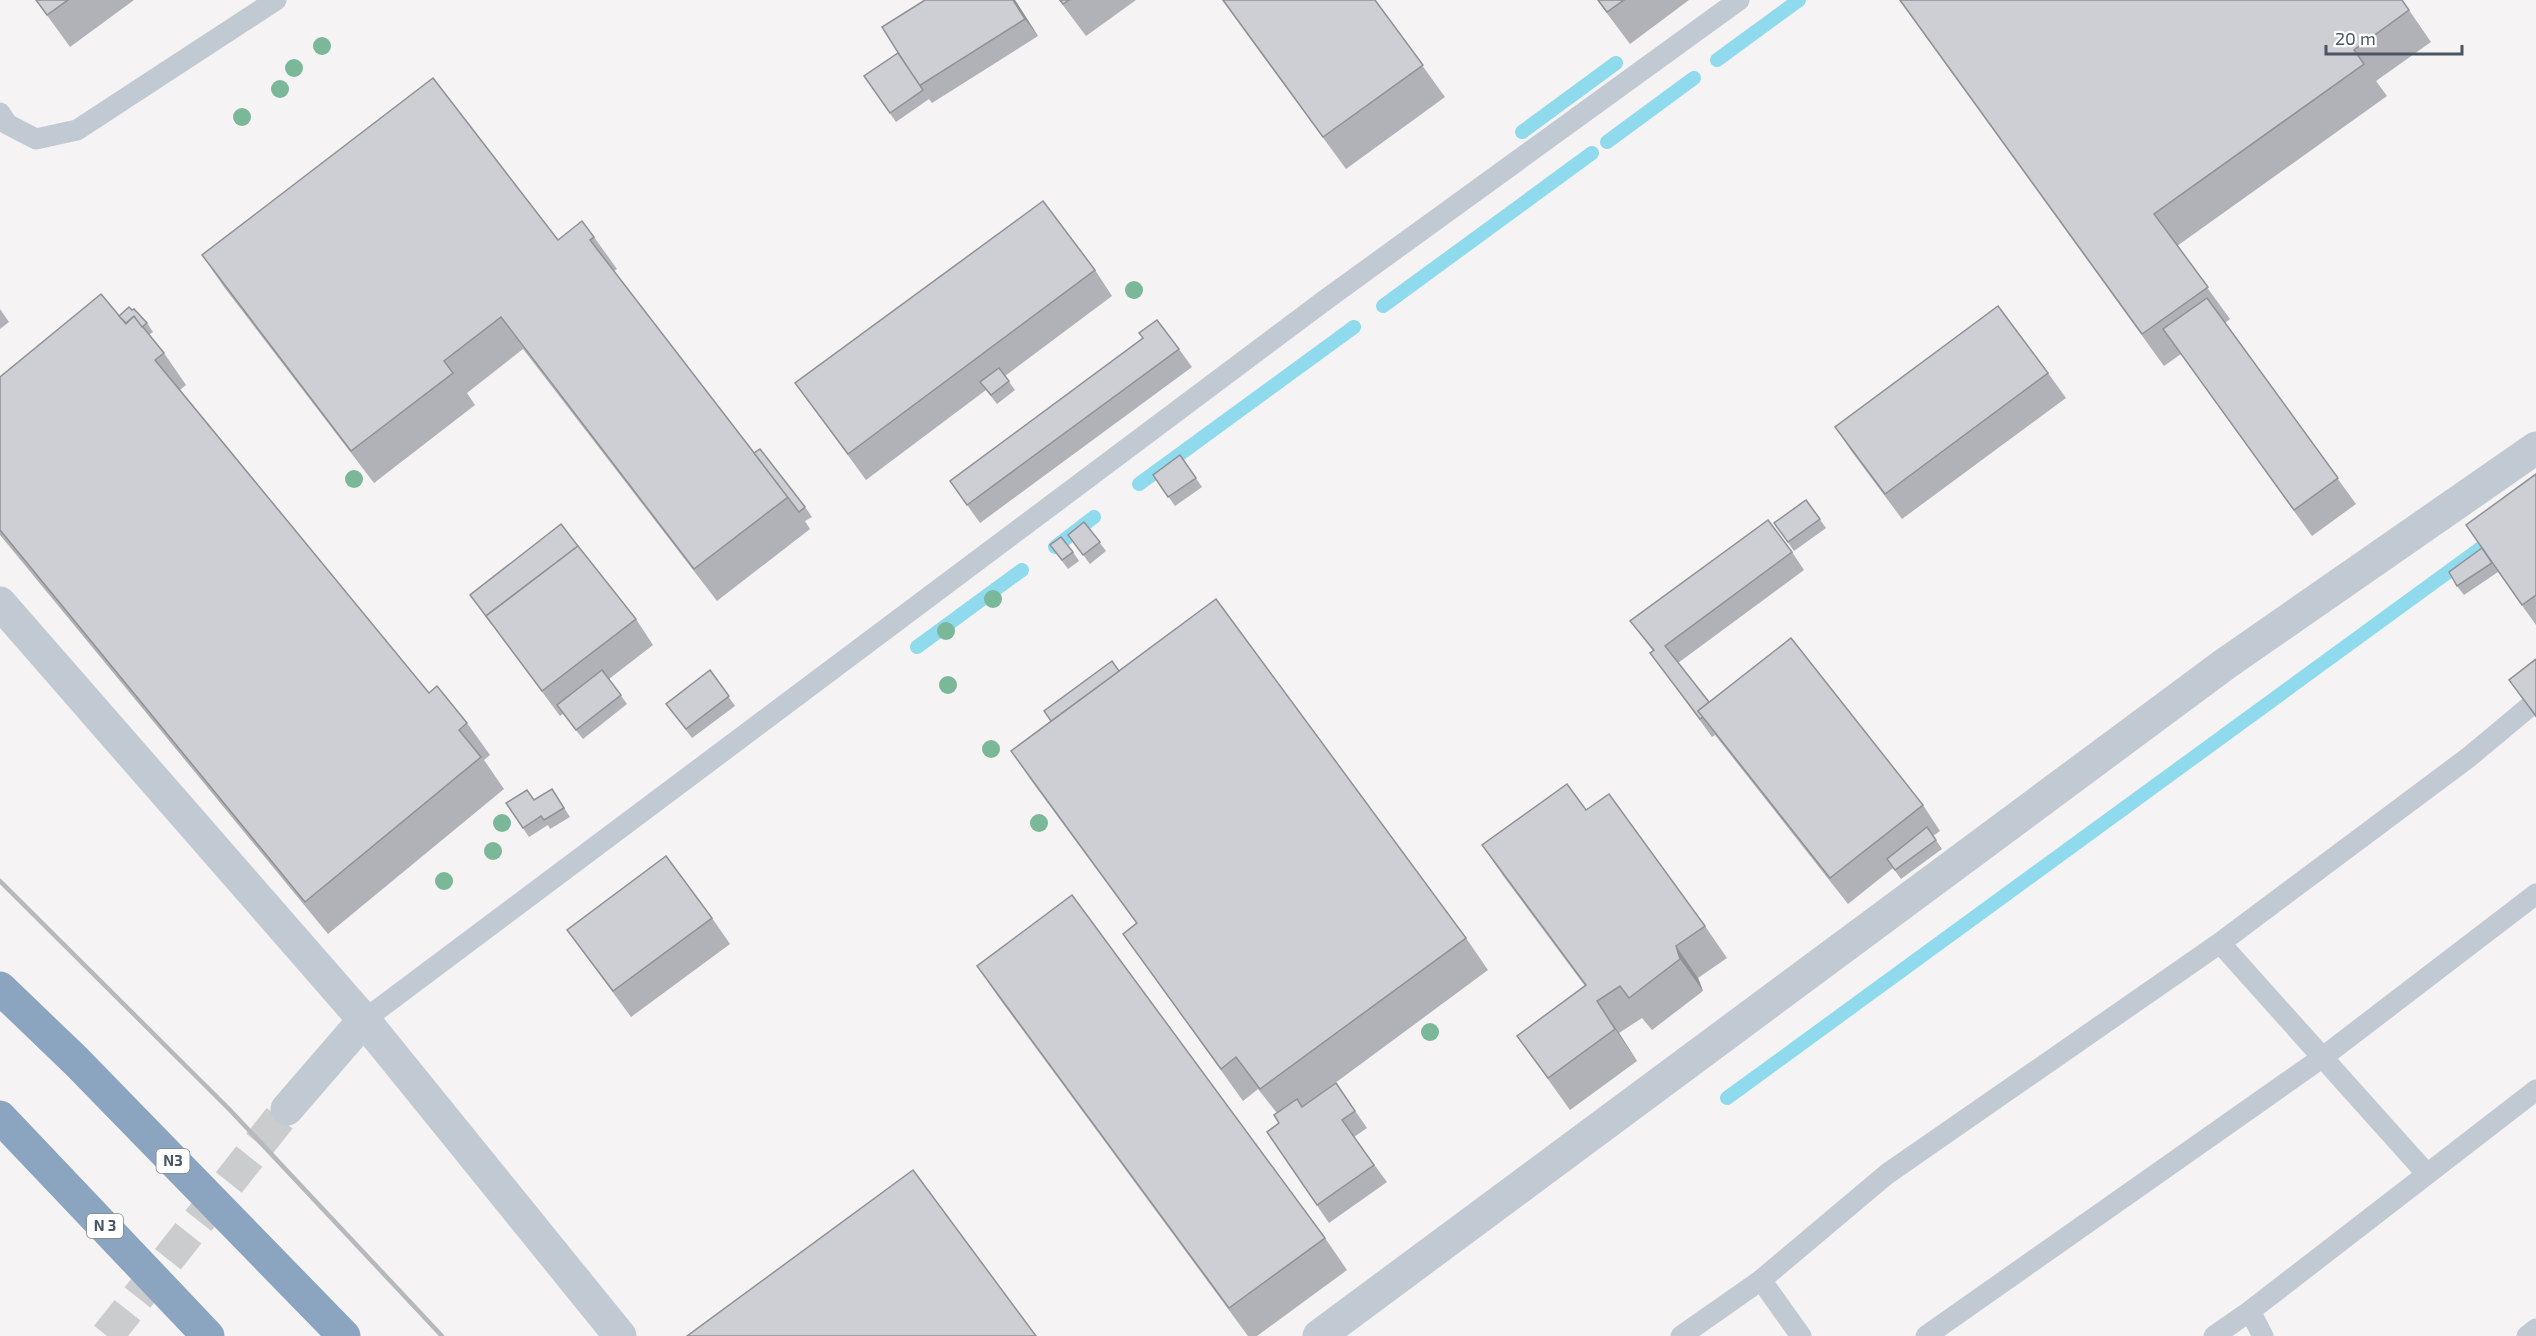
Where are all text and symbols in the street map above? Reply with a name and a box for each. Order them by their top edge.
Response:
scale bar [2326,18,2462,56]
text: 20 m [2335,27,2376,49]
road number: N3 [156,1149,190,1173]
road number: N 3 [87,1214,123,1238]

